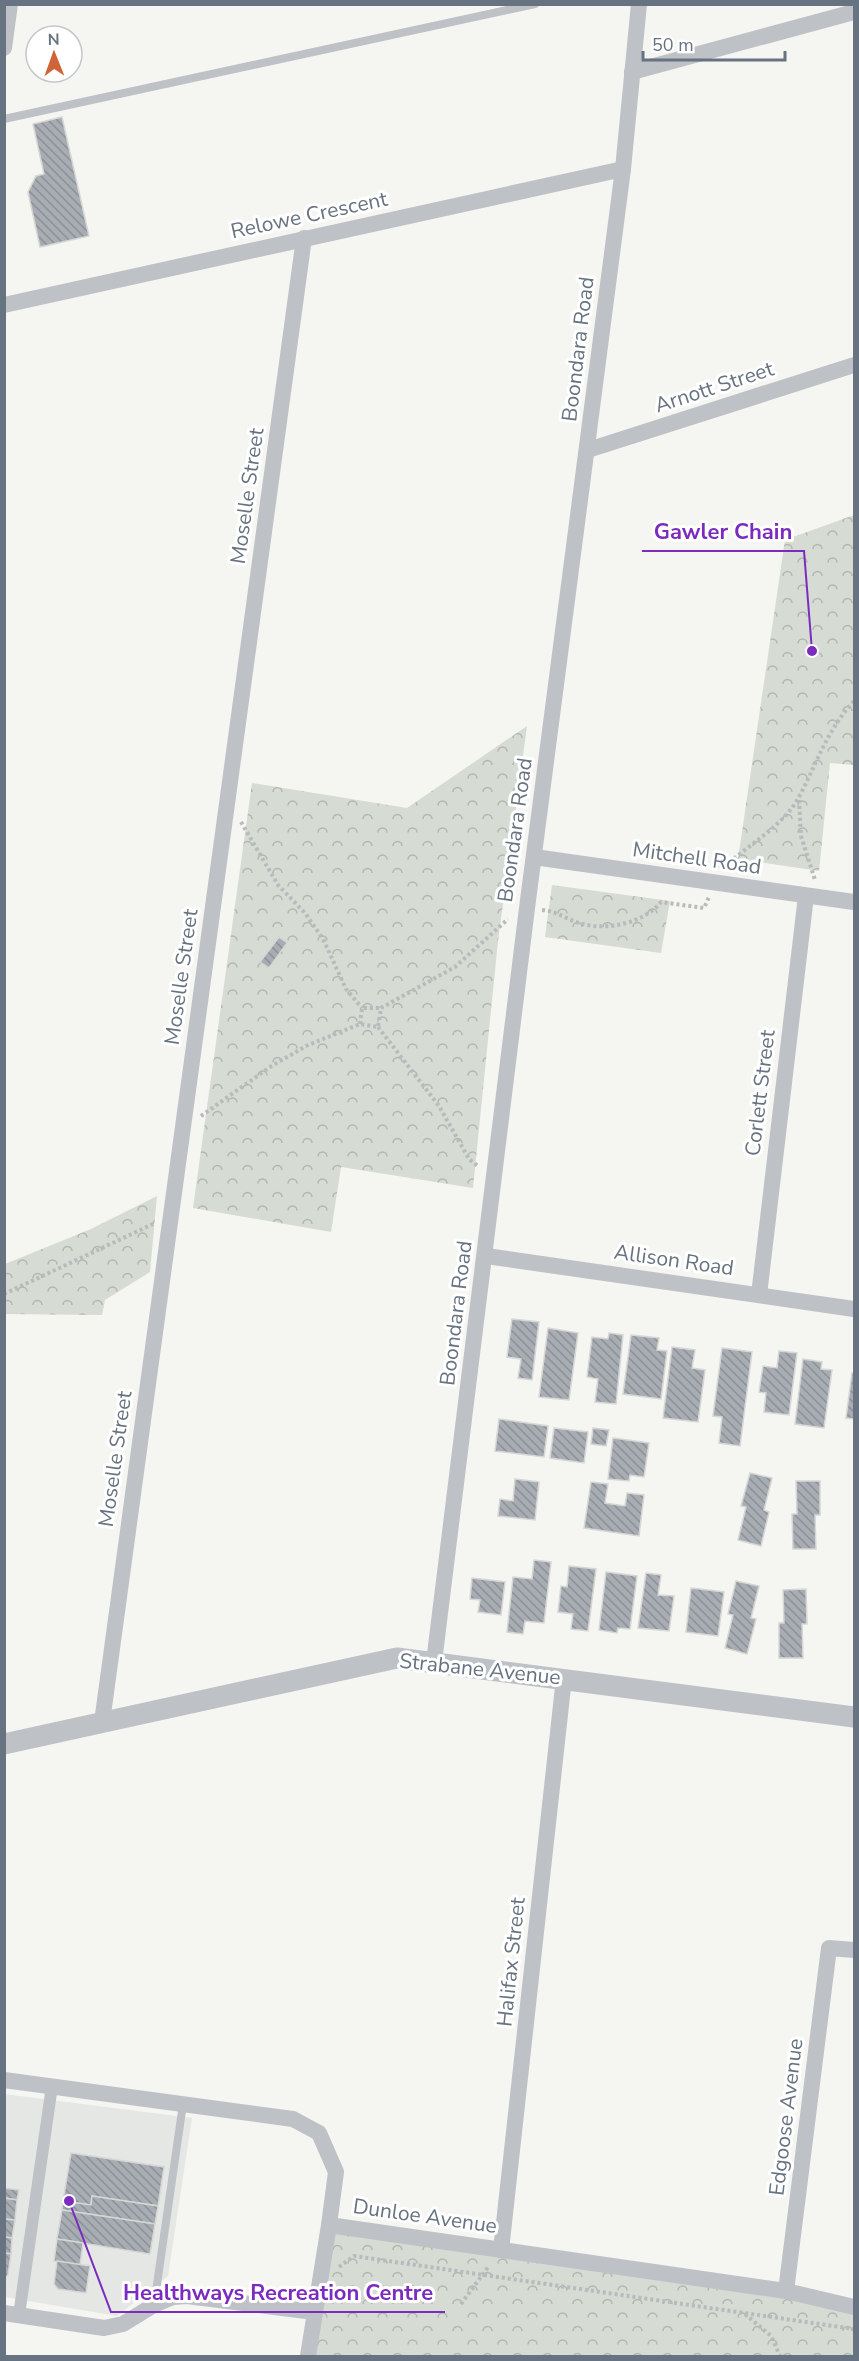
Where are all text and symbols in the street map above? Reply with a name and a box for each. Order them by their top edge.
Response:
north arrow [24,24,84,84]
scale bar [643,24,786,62]
text: N [48,29,60,51]
text: 50 m [652,33,694,57]
street label: Relowe Crescent [228,185,391,245]
street label: Boondara Road [555,275,601,423]
street label: Arnott Street [651,354,778,419]
street label: Moselle Street [224,426,270,566]
callout: Gawler Chain [642,511,804,551]
text: Gawler Chain [654,517,792,547]
street label: Boondara Road [491,756,539,904]
street label: Mitchell Road [631,835,763,881]
street label: Moselle Street [158,907,204,1047]
street label: Corlett Street [738,1028,782,1158]
street label: Allison Road [612,1238,736,1282]
street label: Boondara Road [433,1239,479,1387]
street label: Moselle Street [92,1389,138,1529]
street label: Strabane Avenue [398,1647,562,1691]
street label: Halifax Street [490,1895,532,2028]
street label: Edgoose Avenue [762,2037,810,2197]
street label: Dunloe Avenue [351,2192,499,2240]
callout: Healthways Recreation Centre [111,2272,445,2312]
text: Healthways Recreation Centre [123,2278,433,2308]

